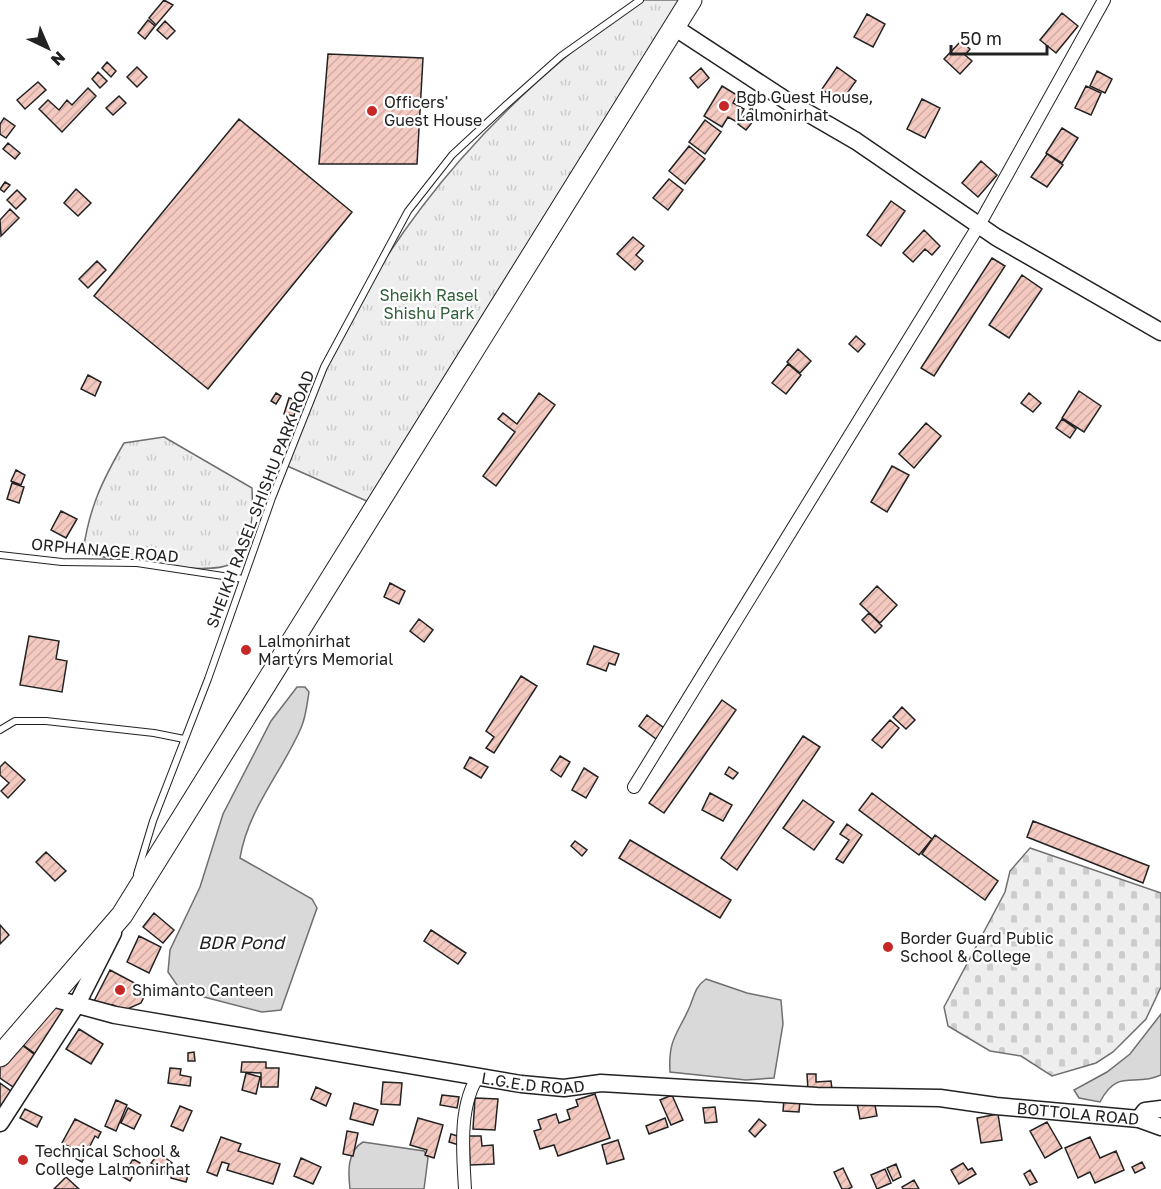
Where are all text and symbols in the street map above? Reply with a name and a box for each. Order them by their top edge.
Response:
north arrow [18,18,78,78]
scale bar [951,18,1047,56]
text: 50 m [960,27,1002,49]
text: N [47,47,70,70]
place label: Bgb Guest House, Lalmonirhat [736,87,873,125]
place label: Officers' Guest House [384,92,482,130]
marker: Bgb Guest House, Lalmonirhat [717,99,731,113]
marker: Officers' Guest House [365,104,379,118]
park label: Sheikh Rasel Shishu Park [379,285,479,323]
street label: SHEIKH RASEL SHISHU PARK ROAD [201,367,319,631]
street label: ORPHANAGE ROAD [30,534,180,566]
place label: Lalmonirhat Martyrs Memorial [258,631,393,669]
marker: Lalmonirhat Martyrs Memorial [239,643,253,657]
place label: Border Guard Public School & College [900,928,1054,966]
water label: BDR Pond [198,931,286,953]
marker: Border Guard Public School & College [881,940,895,954]
place label: Shimanto Canteen [132,980,274,1000]
marker: Shimanto Canteen [113,983,127,997]
street label: L.G.E.D ROAD [480,1067,586,1098]
street label: BOTTOLA ROAD [1016,1098,1140,1129]
place label: Technical School & College Lalmonirhat [35,1141,191,1179]
marker: Technical School & College Lalmonirhat [16,1153,30,1167]

